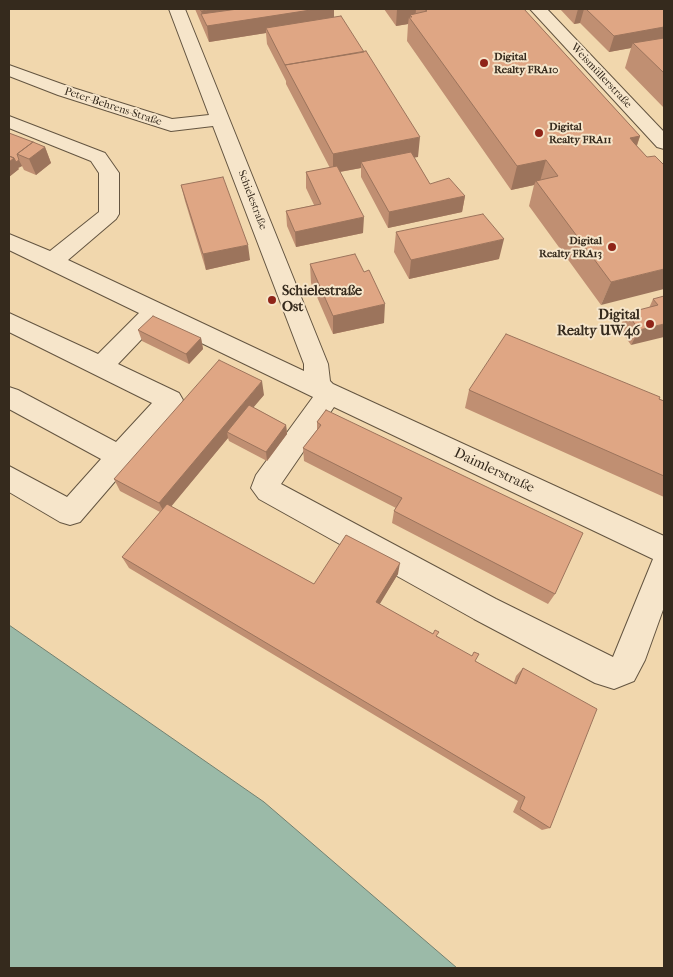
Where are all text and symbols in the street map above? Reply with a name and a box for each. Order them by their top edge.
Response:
street label: Weismüllerstraße [568,41,634,111]
place label: Digital Realty FRA10 [494,50,558,76]
marker: Digital Realty FRA10 [478,57,490,69]
street label: Peter-Behrens-Straße [63,85,163,129]
place label: Digital Realty FRA11 [549,120,611,146]
marker: Digital Realty FRA11 [533,127,545,139]
street label: Schielestraße [235,168,269,232]
place label: Digital Realty FRA13 [539,234,602,260]
marker: Digital Realty FRA13 [606,241,618,253]
place label: Schielestraße Ost [282,284,362,316]
marker: Schielestraße Ost [266,294,278,306]
place label: Digital Realty UW46 [557,308,640,341]
marker: Digital Realty UW46 [644,318,656,330]
street label: Daimlerstraße [451,445,537,497]

